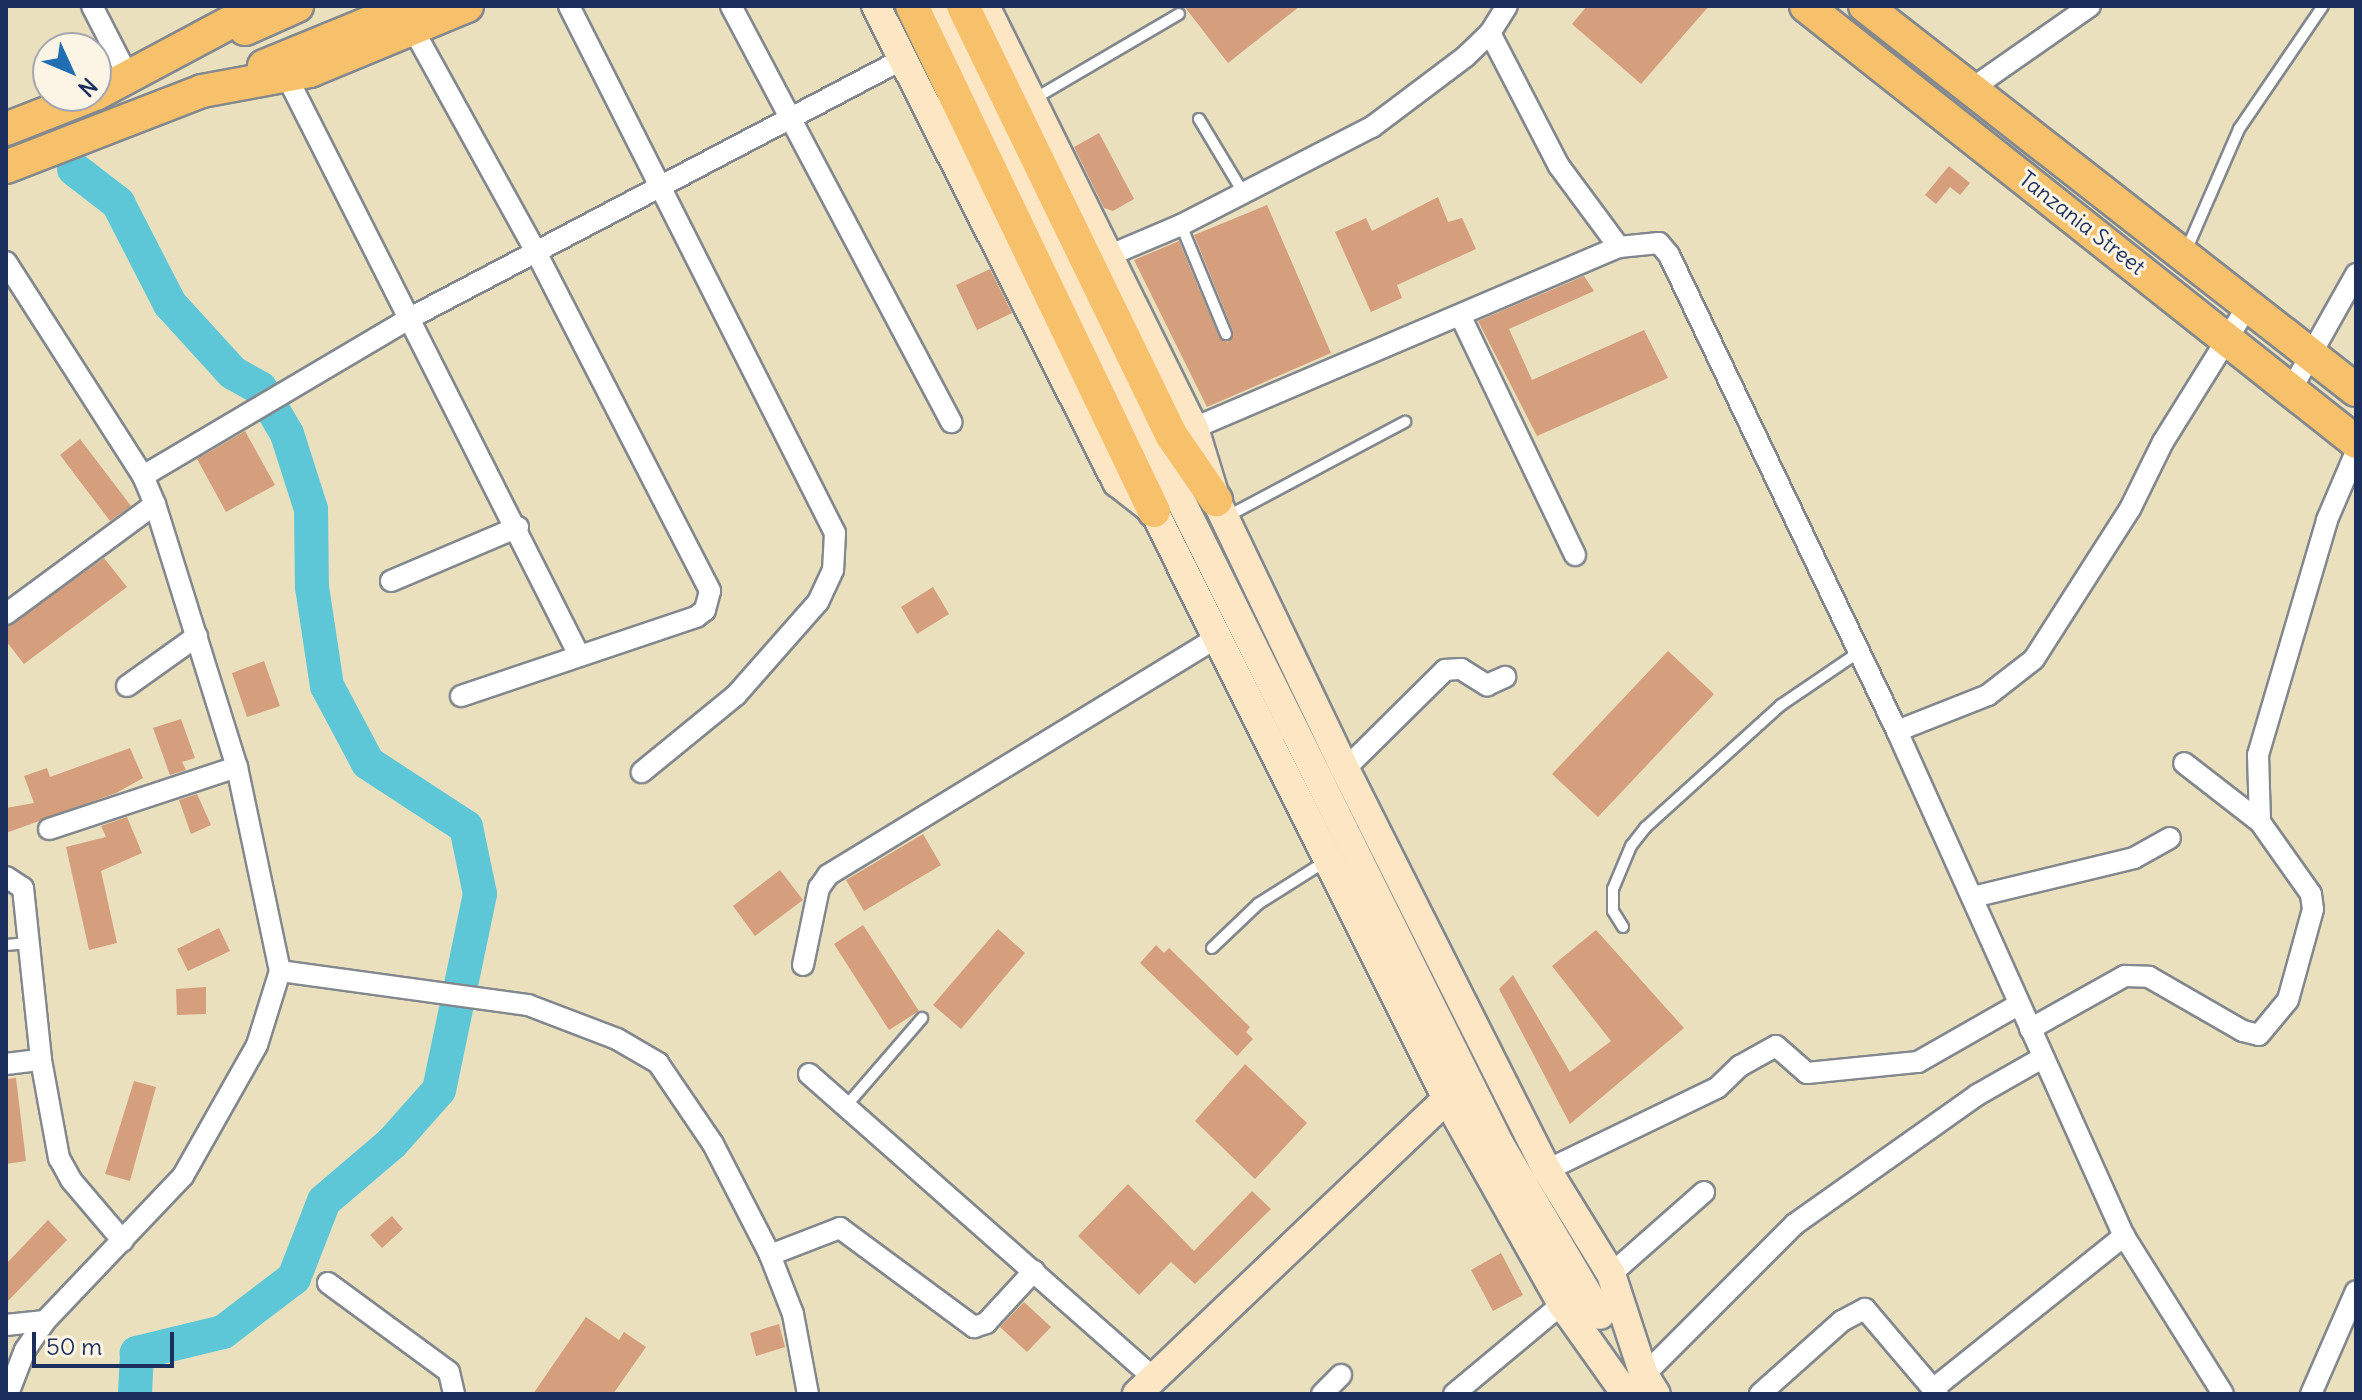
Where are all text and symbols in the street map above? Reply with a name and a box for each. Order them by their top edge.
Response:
north arrow [32,32,112,112]
text: N [72,72,103,102]
street label: Tanzania Street [2014,166,2150,280]
scale bar [36,1316,178,1366]
text: 50 m [46,1331,102,1361]

